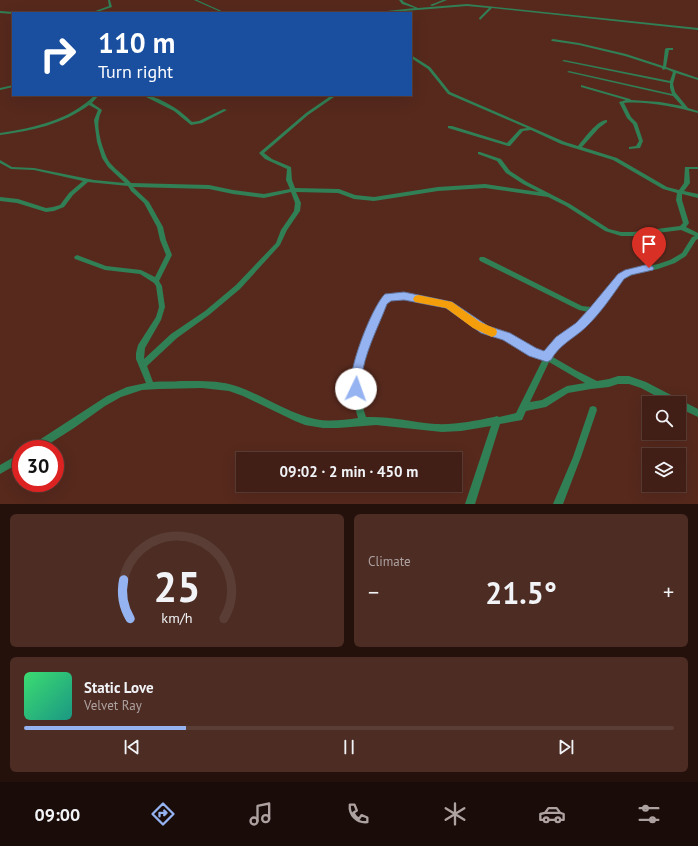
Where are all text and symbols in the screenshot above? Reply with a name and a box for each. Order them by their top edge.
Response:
text: 110 m [98,24,175,61]
icon: right [32,28,84,80]
text: Turn right [98,60,173,83]
pin [632,227,666,268]
icon: arrive [638,233,660,255]
position arrow [335,368,377,410]
map controls [642,396,686,492]
button: search [642,396,686,440]
speed limit sign: 30 [12,440,64,492]
button: layers [642,448,686,492]
text: 09:02 · 2 min · 450 m [280,462,418,481]
text: Climate [368,553,411,570]
text: 25 [153,559,201,612]
text: 21.5° [485,573,557,612]
text: − [368,578,379,606]
text: + [663,578,674,606]
text: km/h [161,607,193,626]
text: Static Love [84,678,154,697]
text: Velvet Ray [84,697,142,714]
icon: previous [121,736,143,758]
icon: pause [338,736,360,758]
icon: next [555,736,577,758]
icon: directions [149,800,177,828]
icon: music [247,800,275,828]
icon: phone [344,800,372,828]
icon: climate [441,800,469,828]
icon: car [538,800,566,828]
icon: filters [635,800,663,828]
text: 09:00 [35,803,80,826]

